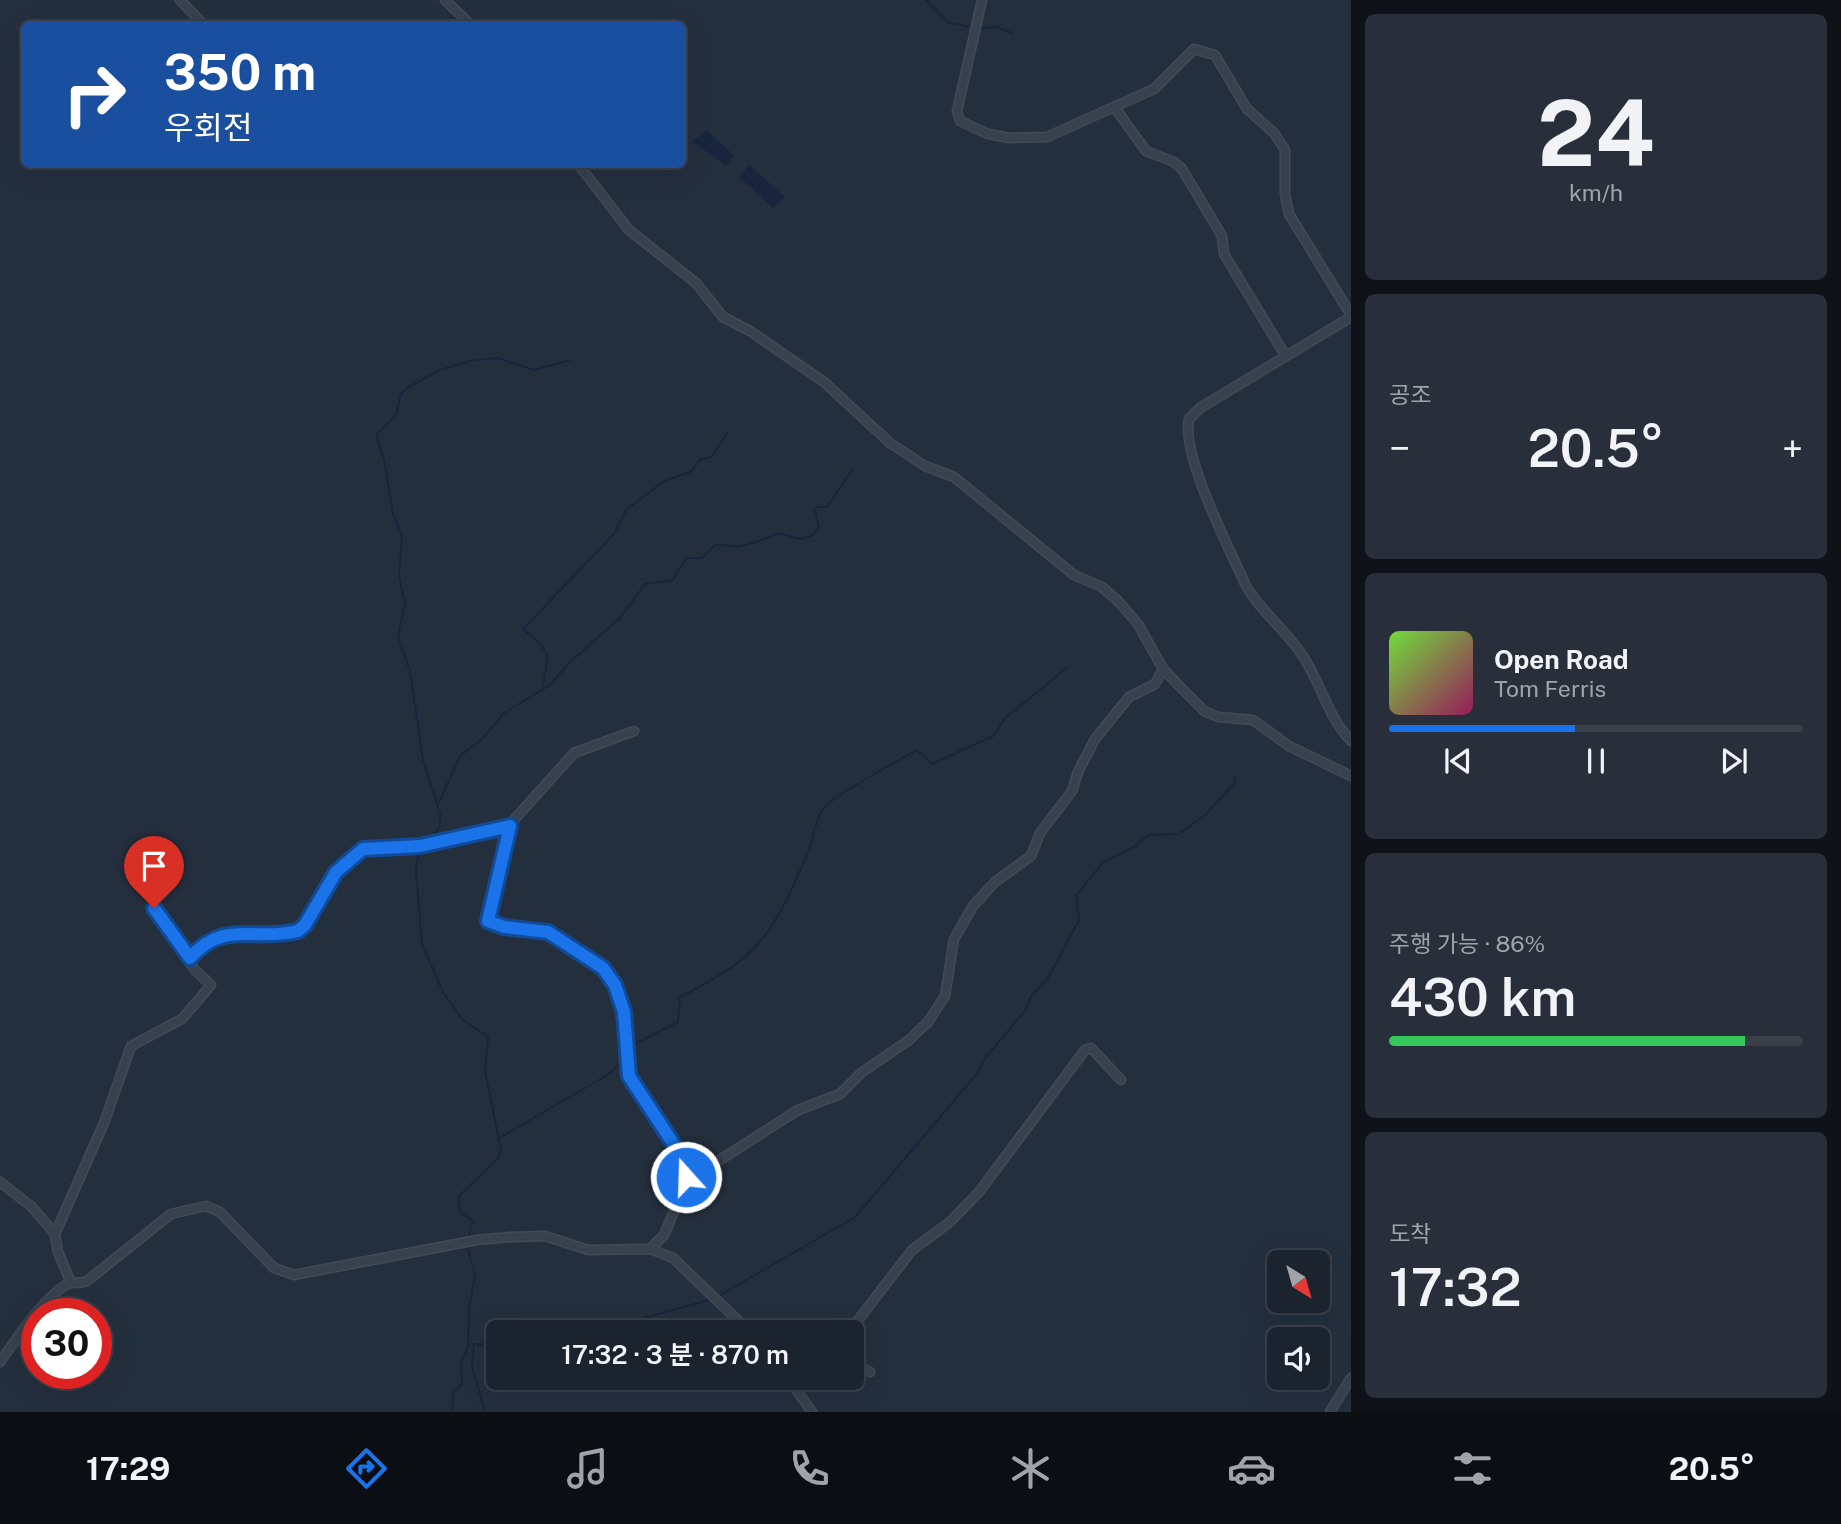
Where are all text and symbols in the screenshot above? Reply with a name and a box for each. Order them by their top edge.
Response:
text: 350 m [164,43,316,101]
icon: right [49,49,140,140]
text: 24 [1537,80,1655,186]
text: 우회전 [164,109,252,146]
text: km/h [1569,179,1623,206]
text: 공조 [1389,381,1431,408]
text: 20.5° [1528,418,1664,479]
text: − [1389,426,1410,471]
text: + [1782,426,1803,471]
text: Open Road [1494,644,1629,675]
text: Tom Ferris [1494,675,1606,702]
icon: previous [1439,742,1477,780]
icon: pause [1577,742,1615,780]
icon: next [1715,742,1753,780]
pin [124,836,184,908]
icon: arrive [135,847,173,885]
text: 주행 가능 · 86% [1389,930,1545,957]
text: 430 km [1389,967,1576,1028]
position arrow [649,1140,723,1214]
text: 도착 [1389,1220,1431,1247]
north arrow [1267,1250,1330,1312]
map controls [1267,1250,1330,1390]
text: 17:32 [1389,1257,1522,1318]
speed limit sign: 30 [21,1298,112,1389]
button: sound [1267,1327,1330,1390]
text: 17:32 · 3 분 · 870 m [561,1339,789,1370]
icon: directions [342,1444,391,1493]
icon: music [563,1444,612,1493]
icon: phone [785,1444,834,1493]
icon: climate [1006,1444,1055,1493]
icon: car [1227,1444,1276,1493]
icon: filters [1448,1444,1497,1493]
text: 17:29 [86,1450,170,1487]
text: 20.5° [1669,1450,1755,1487]

